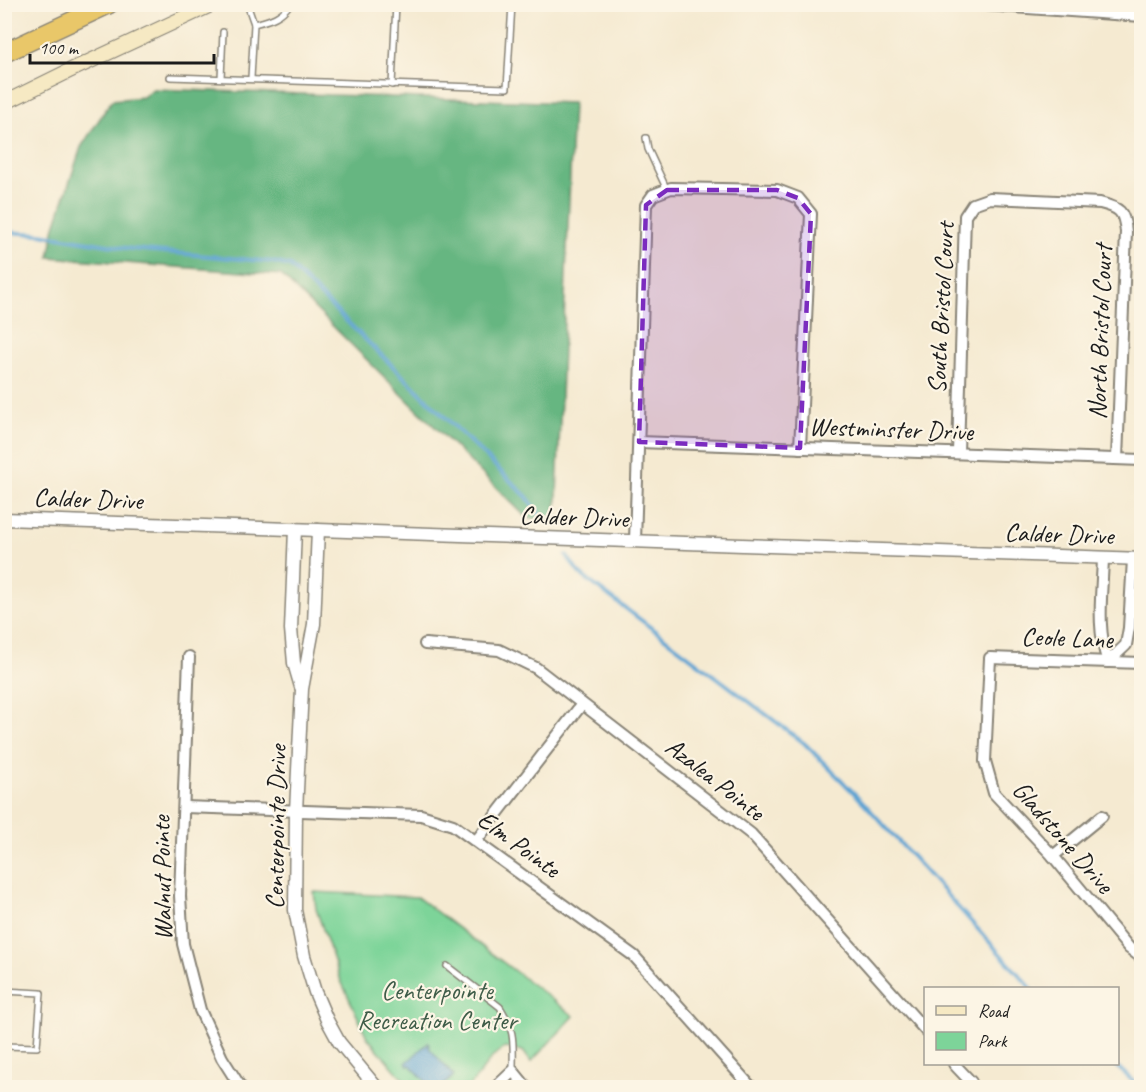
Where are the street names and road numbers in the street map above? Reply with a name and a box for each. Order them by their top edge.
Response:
street label: South Bristol Court [920,219,962,395]
street label: North Bristol Court [1080,241,1120,420]
street label: Westminster Drive [809,410,975,448]
street label: Calder Drive [33,481,146,517]
street label: Calder Drive [519,499,632,535]
street label: Calder Drive [1004,516,1117,552]
street label: Ceole Lane [1021,620,1115,656]
street label: Azalea Pointe [659,730,772,829]
street label: Centerpointe Drive [258,742,294,909]
street label: Gladstone Drive [1005,774,1122,901]
street label: Elm Pointe [471,803,568,886]
street label: Walnut Pointe [144,814,180,941]

